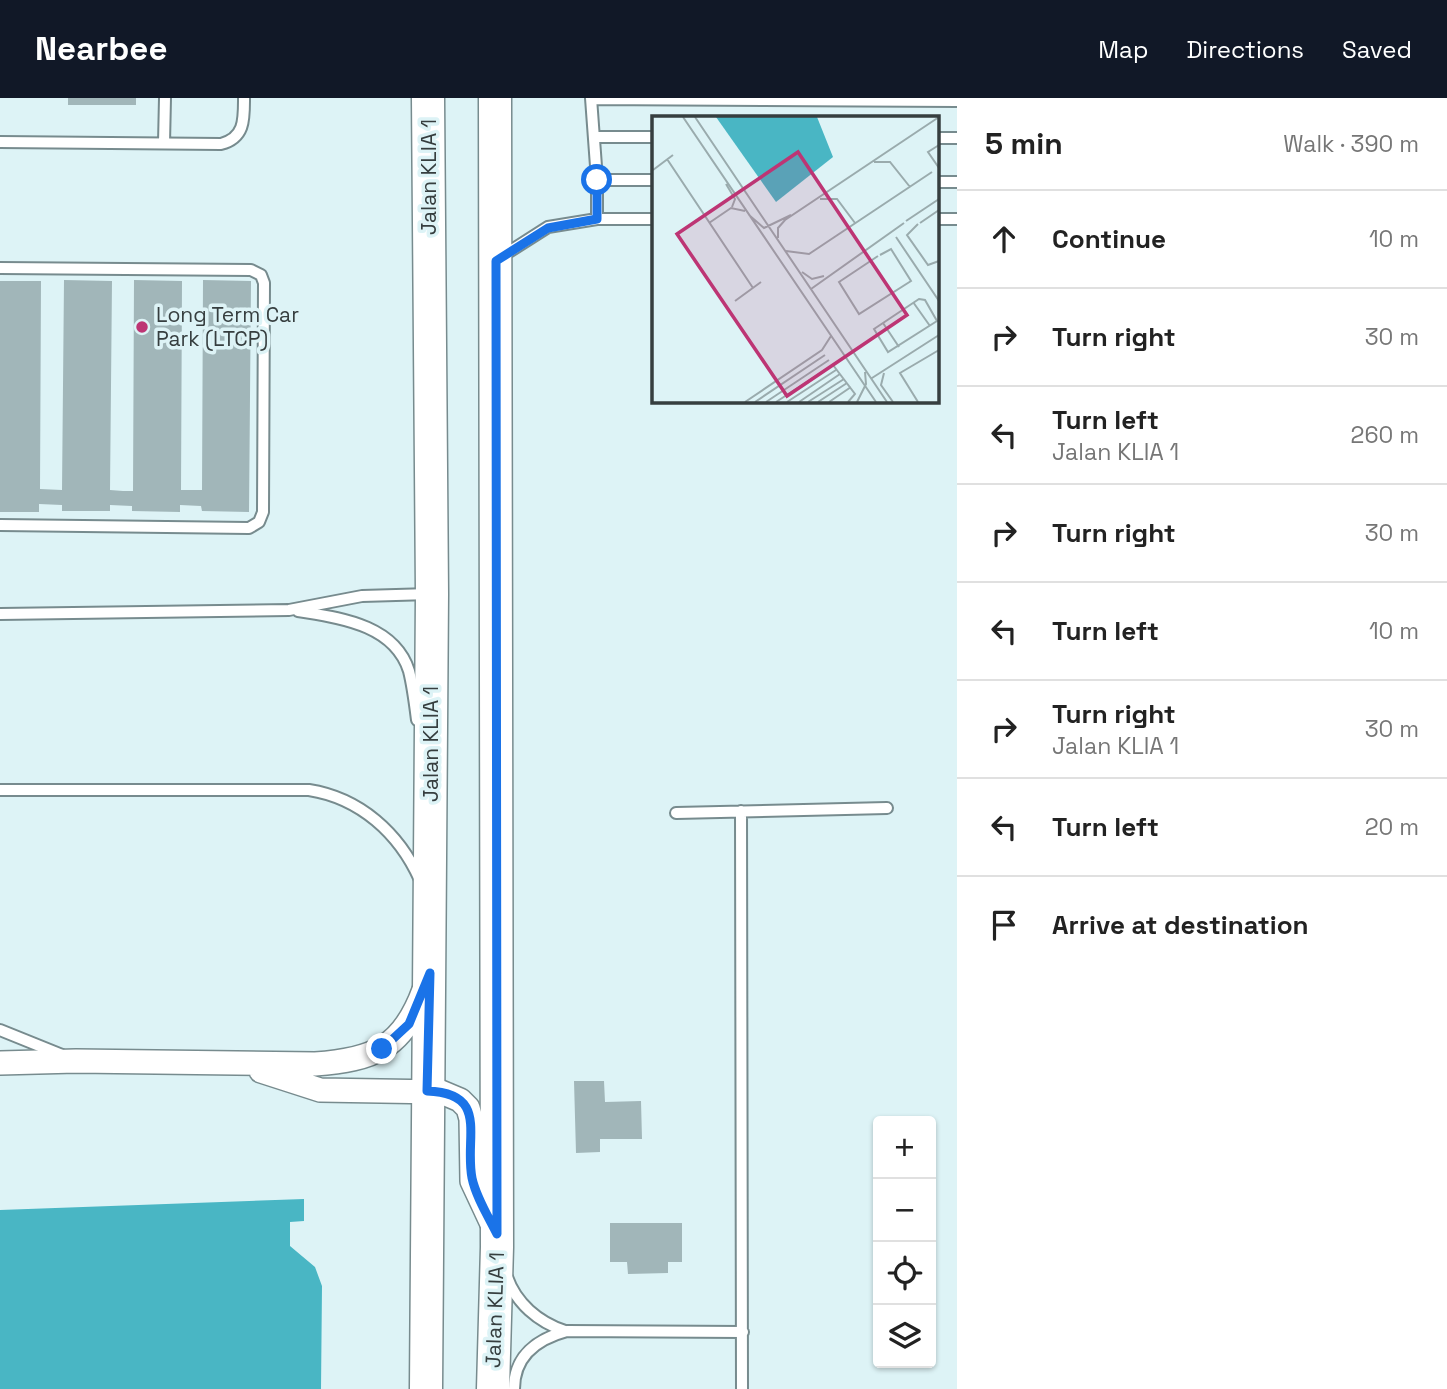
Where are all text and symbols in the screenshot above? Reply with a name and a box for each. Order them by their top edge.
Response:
text: Nearbee [35,28,167,70]
text: Map [1098,34,1148,65]
text: Directions [1186,34,1304,65]
text: Saved [1342,34,1412,65]
inset map [652,116,940,402]
street label: Jalan KLIA 1 [415,119,442,235]
text: 5 min [985,124,1063,163]
text: Walk · 390 m [1283,129,1419,159]
route start [581,164,612,195]
icon: ahead [985,220,1023,258]
text: Continue [1052,222,1166,256]
text: 10 m [1369,224,1419,254]
place label: Long Term Car Park (LTCP) [156,301,299,352]
icon: right [985,318,1023,356]
marker: Long Term Car Park (LTCP) [134,319,150,335]
text: Turn right [1052,320,1176,354]
text: 30 m [1365,322,1419,352]
text: Turn left [1052,403,1159,437]
icon: left [985,416,1023,454]
text: 260 m [1351,420,1419,450]
text: Jalan KLIA 1 [1052,437,1179,467]
icon: right [985,514,1023,552]
text: Turn right [1052,516,1176,550]
text: 30 m [1365,518,1419,548]
icon: left [985,612,1023,650]
text: Turn left [1052,614,1159,648]
text: 10 m [1369,616,1419,646]
street label: Jalan KLIA 1 [417,686,444,802]
text: Turn right [1052,697,1176,731]
icon: right [985,710,1023,748]
text: 30 m [1365,714,1419,744]
text: Jalan KLIA 1 [1052,731,1179,761]
icon: left [985,808,1023,846]
text: Turn left [1052,810,1159,844]
text: 20 m [1365,812,1419,842]
icon: arrive [985,906,1023,944]
text: Arrive at destination [1052,908,1309,942]
route end [366,1033,397,1064]
map controls [873,1116,936,1368]
button: + [873,1116,936,1179]
button: − [873,1179,936,1242]
button: locate [873,1242,936,1305]
street label: Jalan KLIA 1 [479,1252,510,1368]
button: layers [873,1305,936,1368]

